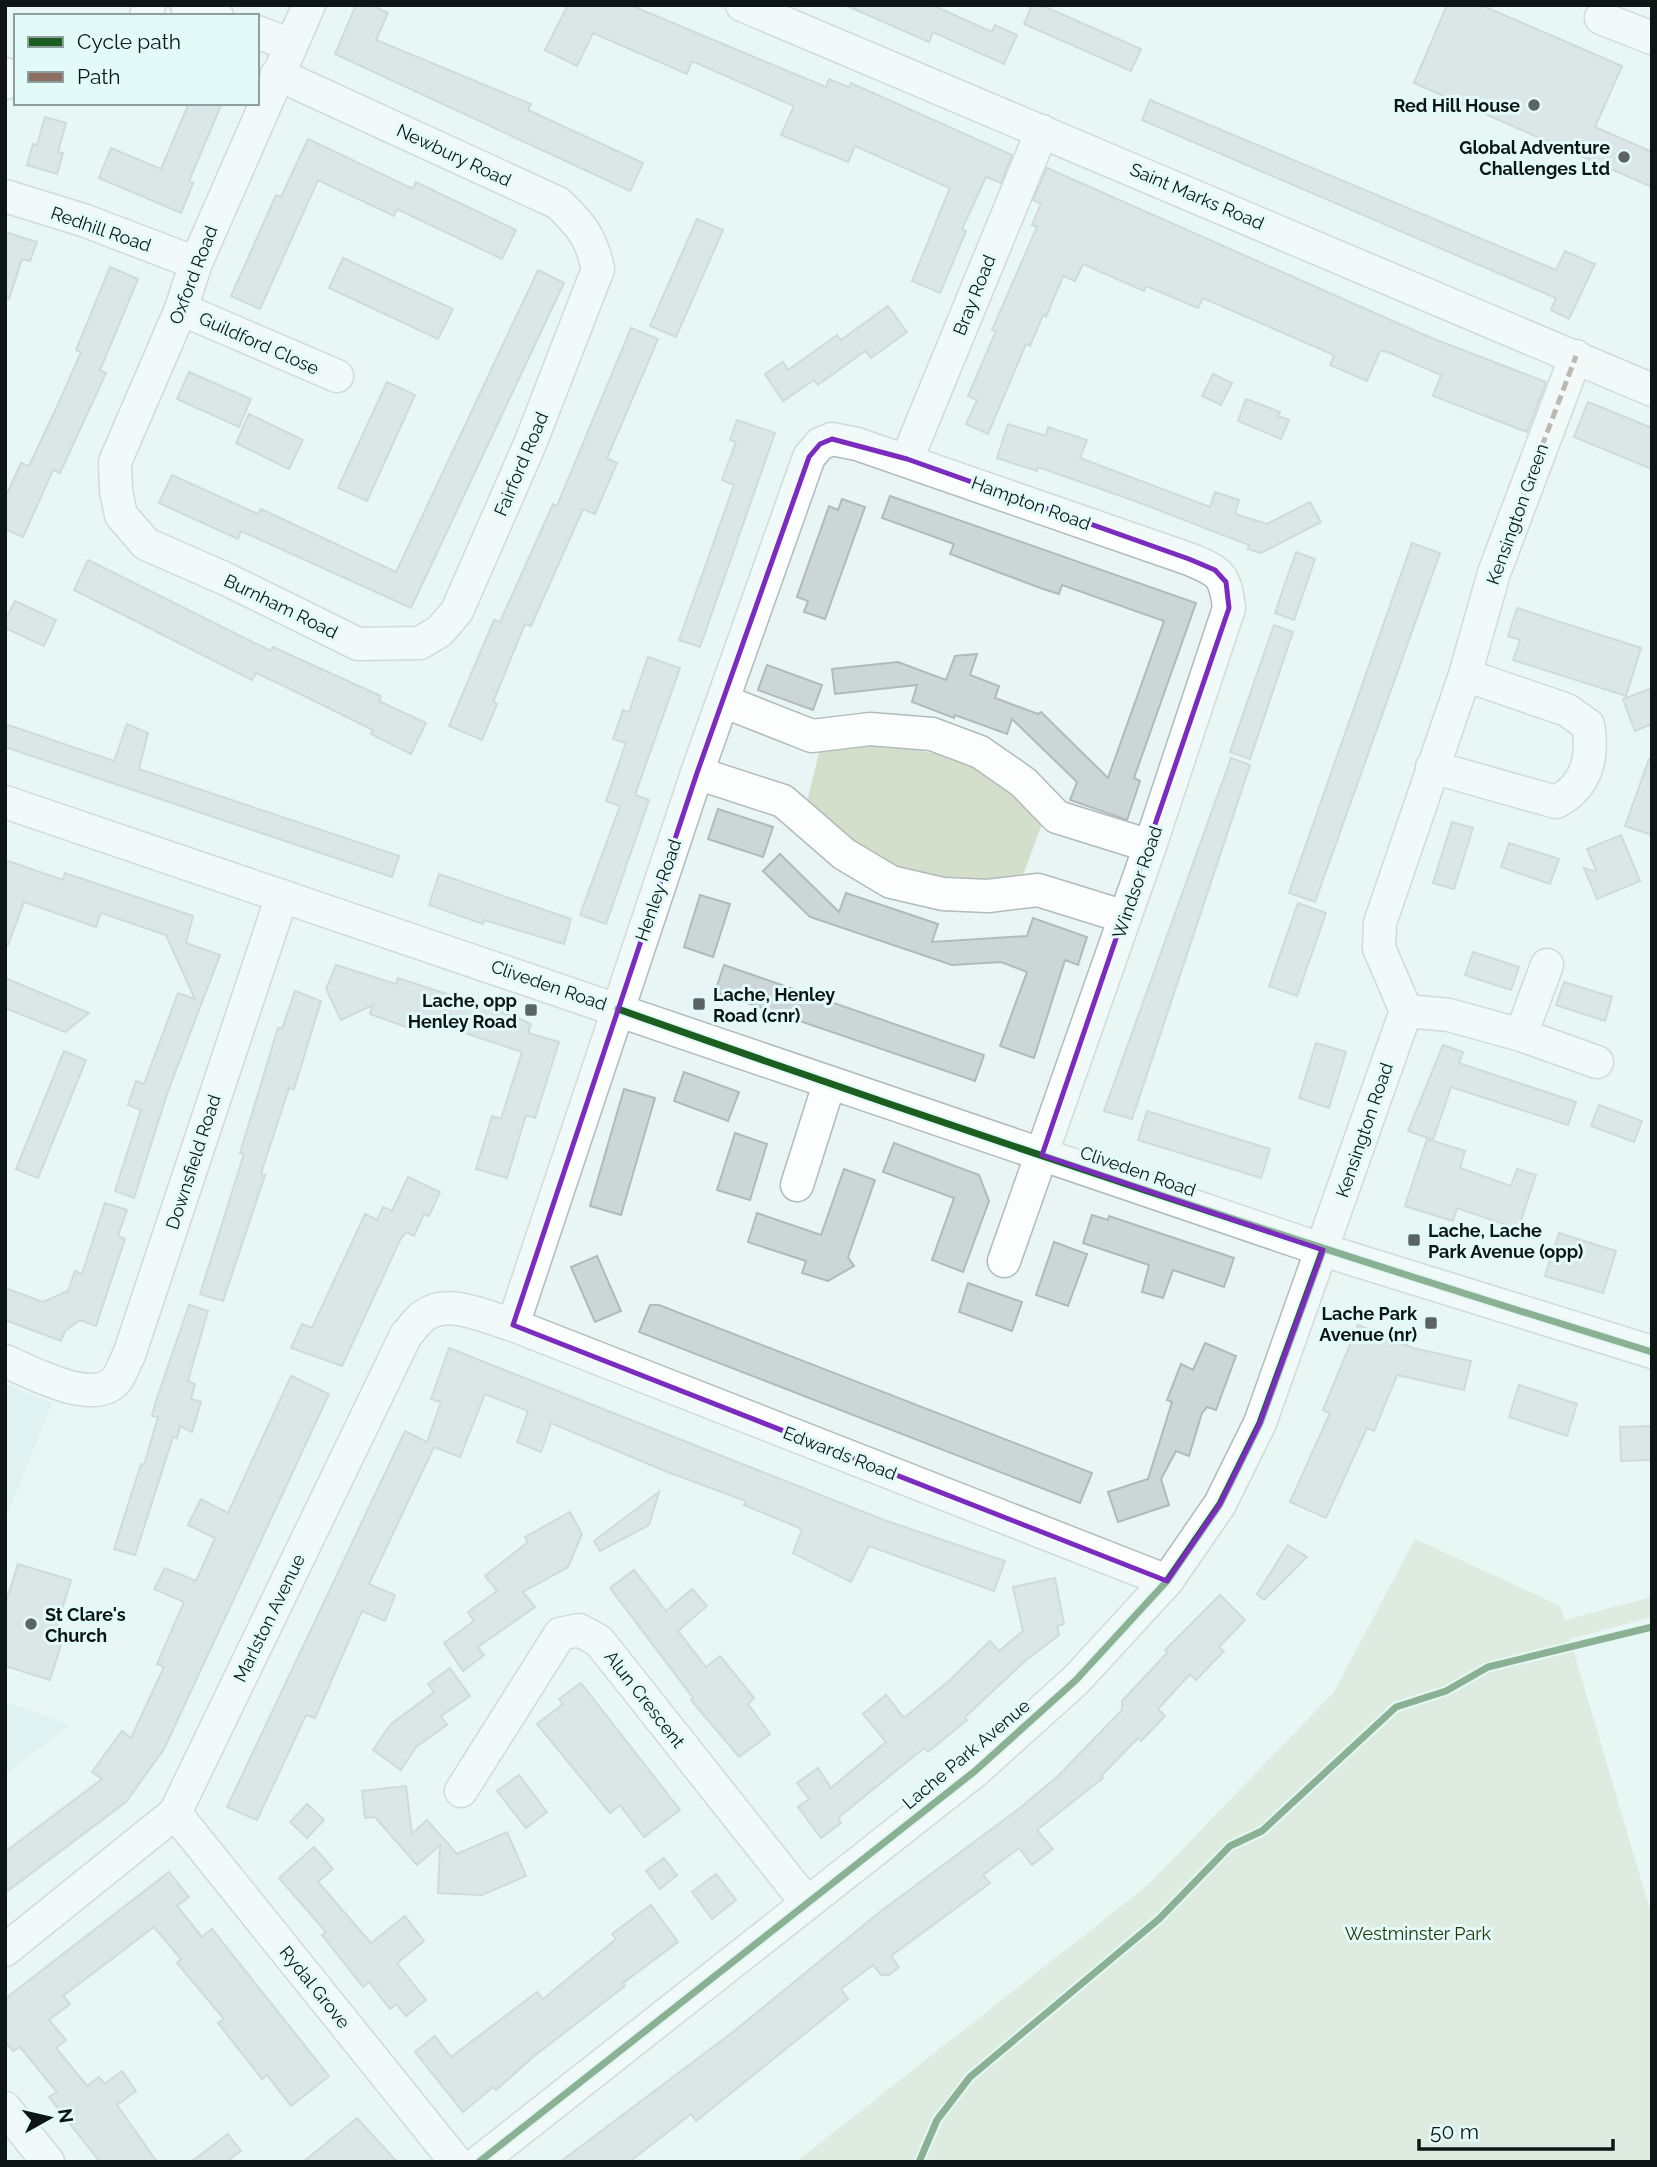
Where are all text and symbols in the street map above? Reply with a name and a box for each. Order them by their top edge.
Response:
legend [14,14,259,105]
text: Cycle path [77,29,181,54]
text: Path [77,64,121,89]
place label: Red Hill House [1393,95,1520,116]
marker: Red Hill House [1526,97,1542,113]
street label: Newbury Road [393,119,515,191]
place label: Global Adventure Challenges Ltd [1459,137,1610,179]
marker: Global Adventure Challenges Ltd [1616,149,1632,165]
street label: Saint Marks Road [1127,158,1267,234]
street label: Redhill Road [48,202,154,256]
street label: Oxford Road [165,223,221,327]
street label: Bray Road [948,252,1000,338]
street label: Guildford Close [196,307,323,379]
street label: Fairford Road [490,409,552,519]
street label: Kensington Green [1482,441,1552,587]
street label: Hampton Road [969,472,1093,534]
street label: Burnham Road [221,569,341,643]
street label: Windsor Road [1108,823,1166,941]
street label: Henley Road [631,836,685,944]
street label: Cliveden Road [488,955,610,1015]
place label: Lache, Henley Road (cnr) [713,984,835,1026]
place label: Lache, opp Henley Road [408,990,517,1032]
marker: Lache, Henley Road (cnr) [691,996,707,1012]
marker: Lache, opp Henley Road [523,1002,539,1018]
street label: Kensington Road [1331,1060,1397,1200]
street label: Downsfield Road [161,1092,225,1232]
street label: Cliveden Road [1077,1141,1199,1201]
place label: Lache, Lache Park Avenue (opp) [1428,1220,1583,1262]
marker: Lache, Lache Park Avenue (opp) [1406,1232,1422,1248]
place label: Lache Park Avenue (nr) [1319,1303,1418,1345]
marker: Lache Park Avenue (nr) [1423,1315,1439,1331]
street label: Edwards Road [780,1422,900,1484]
street label: Marlston Avenue [229,1550,309,1685]
place label: St Clare's Church [45,1604,126,1646]
marker: St Clare's Church [23,1616,39,1632]
street label: Alun Crescent [601,1646,689,1752]
street label: Lache Park Avenue [898,1694,1034,1813]
park label: Westminster Park [1345,1923,1492,1944]
street label: Rydal Grove [275,1941,355,2033]
north arrow [14,2083,84,2153]
text: N [54,2107,78,2124]
scale bar [1419,2108,1613,2152]
text: 50 m [1430,2119,1479,2144]

